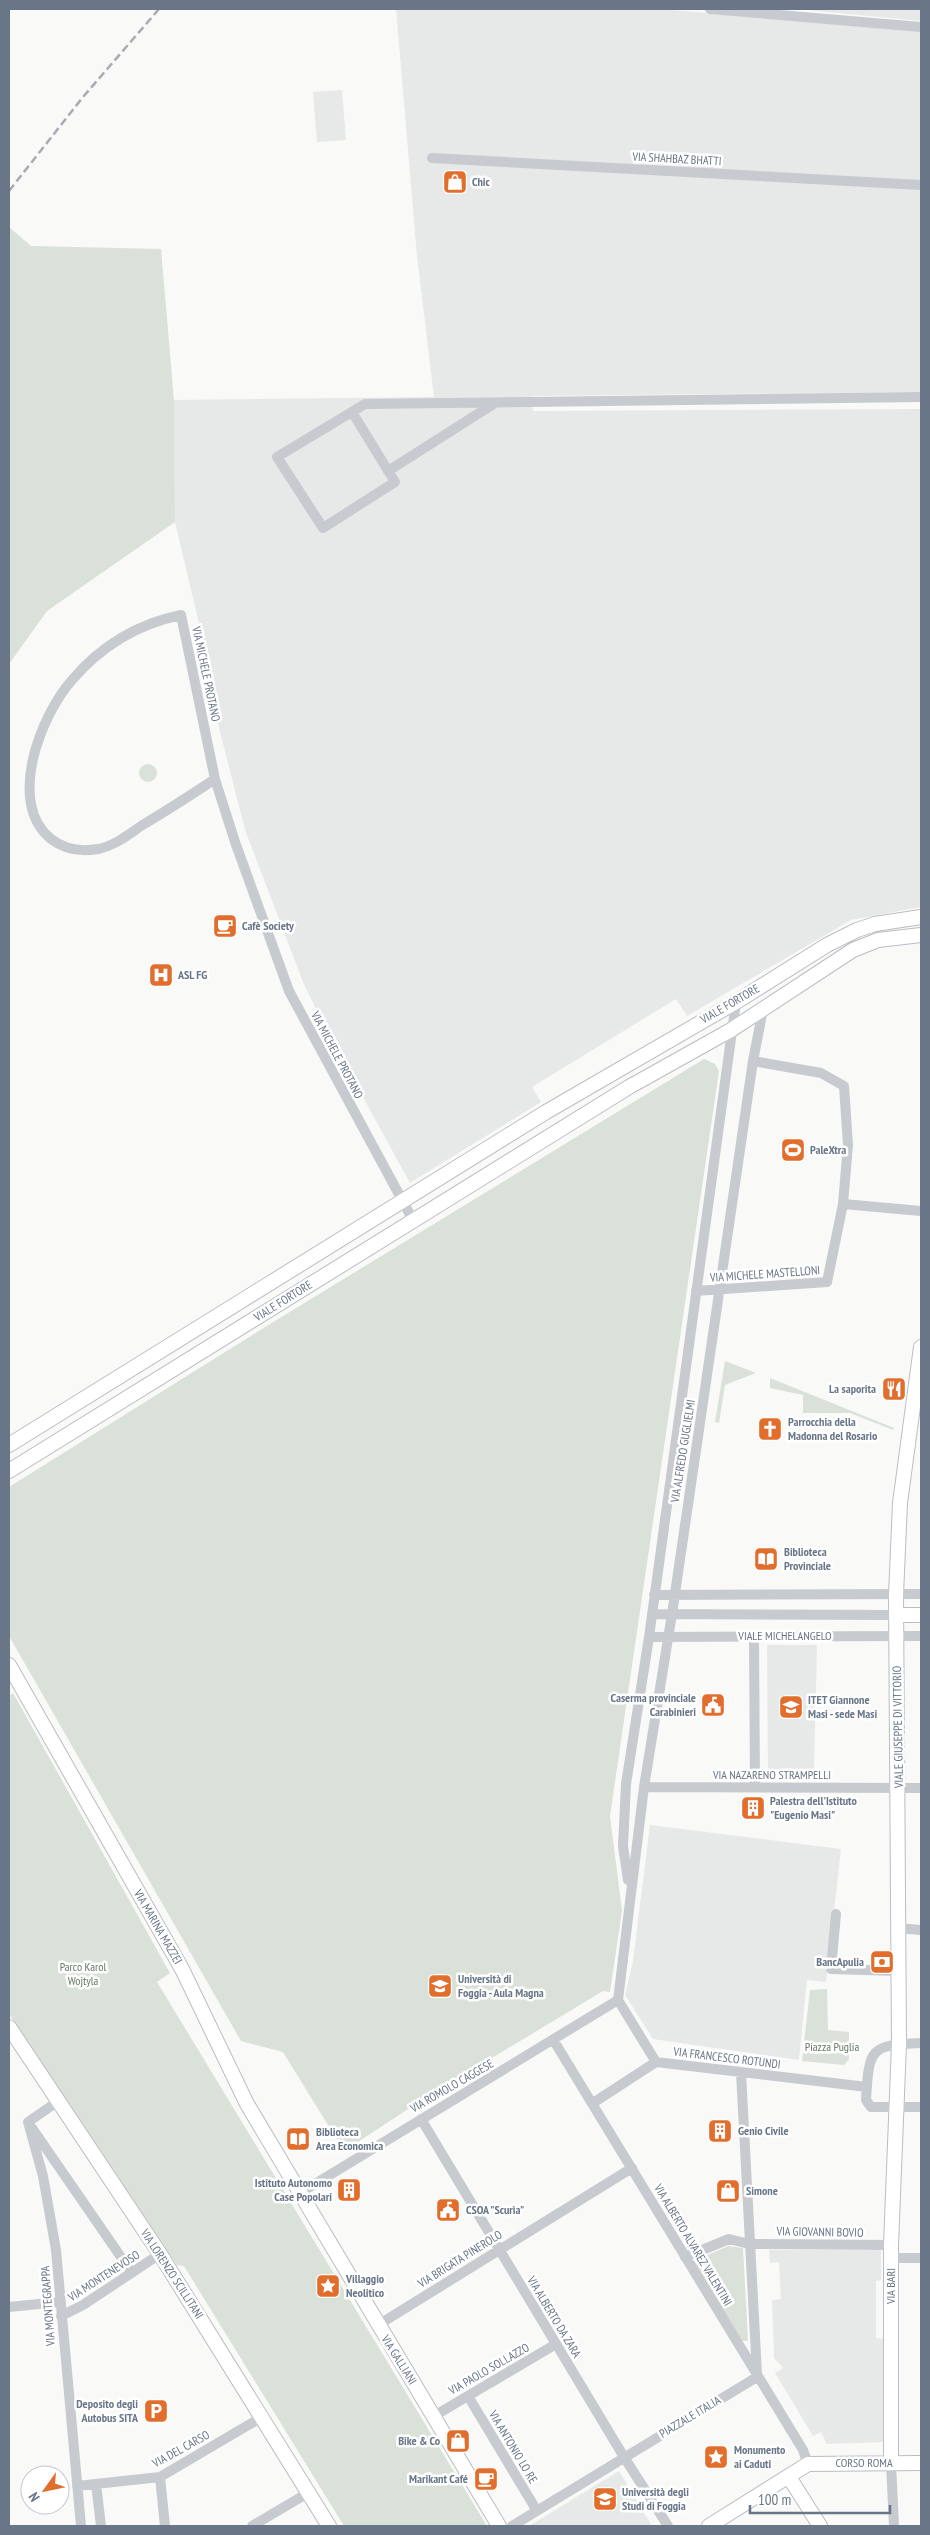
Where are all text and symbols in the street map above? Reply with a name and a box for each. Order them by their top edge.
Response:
street label: VIA SHAHBAZ BHATTI [631,149,722,168]
shop icon: Chic [442,169,468,195]
place label: Chic [472,174,491,189]
street label: VIA MICHELE PROTANO [189,624,224,723]
cafe icon: Cafè Society [212,913,238,939]
place label: Cafè Society [242,918,294,933]
hospital icon: ASL FG [148,962,174,988]
place label: ASL FG [177,967,207,982]
street label: VIALE FORTORE [697,981,762,1027]
street label: VIA MICHELE PROTANO [308,1008,367,1101]
sports icon: PaleXtra [780,1137,806,1163]
place label: PaleXtra [810,1142,846,1157]
street label: VIA MICHELE MASTELLONI [708,1262,821,1285]
street label: VIALE FORTORE [250,1277,315,1325]
restaurant icon: La saporita [881,1376,907,1402]
place label: La saporita [829,1381,876,1396]
street label: VIA ALFREDO GUGLIELMI [667,1398,698,1505]
place label: Parrocchia della Madonna del Rosario [788,1414,878,1443]
church icon: Parrocchia della Madonna del Rosario [757,1416,783,1442]
place label: Biblioteca Provinciale [784,1544,831,1573]
library icon: Biblioteca Provinciale [753,1546,779,1572]
street label: VIALE MICHELANGELO [737,1628,832,1643]
street label: VIALE GIUSEPPE DI VITTORIO [889,1665,906,1789]
place label: Caserma provinciale Carabinieri [611,1690,696,1719]
public building icon: Caserma provinciale Carabinieri [700,1692,726,1718]
place label: ITET Giannone Masi - sede Masi [808,1692,877,1721]
school or university icon: ITET Giannone Masi - sede Masi [778,1694,804,1720]
street label: VIA NAZARENO STRAMPELLI [712,1767,831,1782]
place label: Palestra dell'Istituto "Eugenio Masi" [770,1793,858,1822]
building icon: Palestra dell'Istituto "Eugenio Masi" [740,1795,766,1821]
street label: VIA MARINA MAZZEI [130,1886,186,1967]
bank icon: BancApulia [869,1949,895,1975]
place label: BancApulia [816,1954,864,1969]
park label: Parco Karol Wojtyla [60,1959,107,1988]
place label: Università di Foggia - Aula Magna [458,1971,544,2000]
school or university icon: Università di Foggia - Aula Magna [427,1973,453,1999]
park label: Piazza Puglia [805,2039,859,2054]
street label: VIA FRANCESCO ROTUNDI [672,2043,781,2072]
street label: VIA ROMOLO CAGGESE [407,2056,496,2116]
building icon: Genio Civile [707,2118,733,2144]
place label: Genio Civile [738,2123,789,2138]
place label: Biblioteca Area Economica [315,2124,383,2153]
library icon: Biblioteca Area Economica [285,2126,311,2152]
place label: Istituto Autonomo Case Popolari [255,2175,333,2204]
building icon: Istituto Autonomo Case Popolari [336,2177,362,2203]
shop icon: Simone [715,2178,741,2204]
street label: VIA ALBERTO ALVAREZ VALENTINI [651,2180,736,2308]
place label: Simone [746,2183,778,2198]
public building icon: CSOA "Scurìa" [435,2197,461,2223]
place label: CSOA "Scurìa" [466,2202,524,2217]
street label: VIA GIOVANNI BOVIO [775,2223,864,2240]
street label: VIA LORENZO SCILLITANI [137,2225,207,2322]
street label: VIA BRIGATA PINEROLO [414,2226,505,2291]
street label: VIA MONTENEVOSO [64,2247,143,2305]
street label: VIA MONTEGRAPPA [37,2265,58,2348]
street label: VIA BARI [883,2268,898,2305]
place label: Villaggio Neolitico [345,2271,385,2300]
place icon: Villaggio Neolitico [315,2273,341,2299]
street label: VIA ALBERTO DA ZARA [524,2273,585,2360]
street label: VIA GALLIANI [378,2331,420,2387]
street label: VIA PAOLO SOLLAZZO [445,2339,532,2398]
street label: PIAZZALE ITALIA [656,2392,723,2441]
place label: Deposito degli Autobus SITA [76,2396,139,2425]
parking icon: Deposito degli Autobus SITA [143,2398,169,2424]
street label: VIA ANTONIO LO RE [485,2407,541,2486]
street label: VIA DEL CARSO [149,2427,212,2471]
shop icon: Bike & Co [445,2428,471,2454]
place label: Bike & Co [398,2433,441,2448]
place label: Monumento ai Caduti [734,2442,786,2471]
place icon: Monumento ai Caduti [703,2444,729,2470]
street label: CORSO ROMA [835,2455,893,2470]
north arrow [20,2465,70,2515]
cafe icon: Marikant Café [473,2466,499,2492]
place label: Marikant Café [409,2471,468,2486]
scale bar [750,2482,890,2514]
place label: Università degli Studi di Foggia [622,2484,689,2513]
school or university icon: Università degli Studi di Foggia [592,2486,618,2512]
text: N [24,2489,44,2505]
text: 100 m [758,2490,791,2509]

